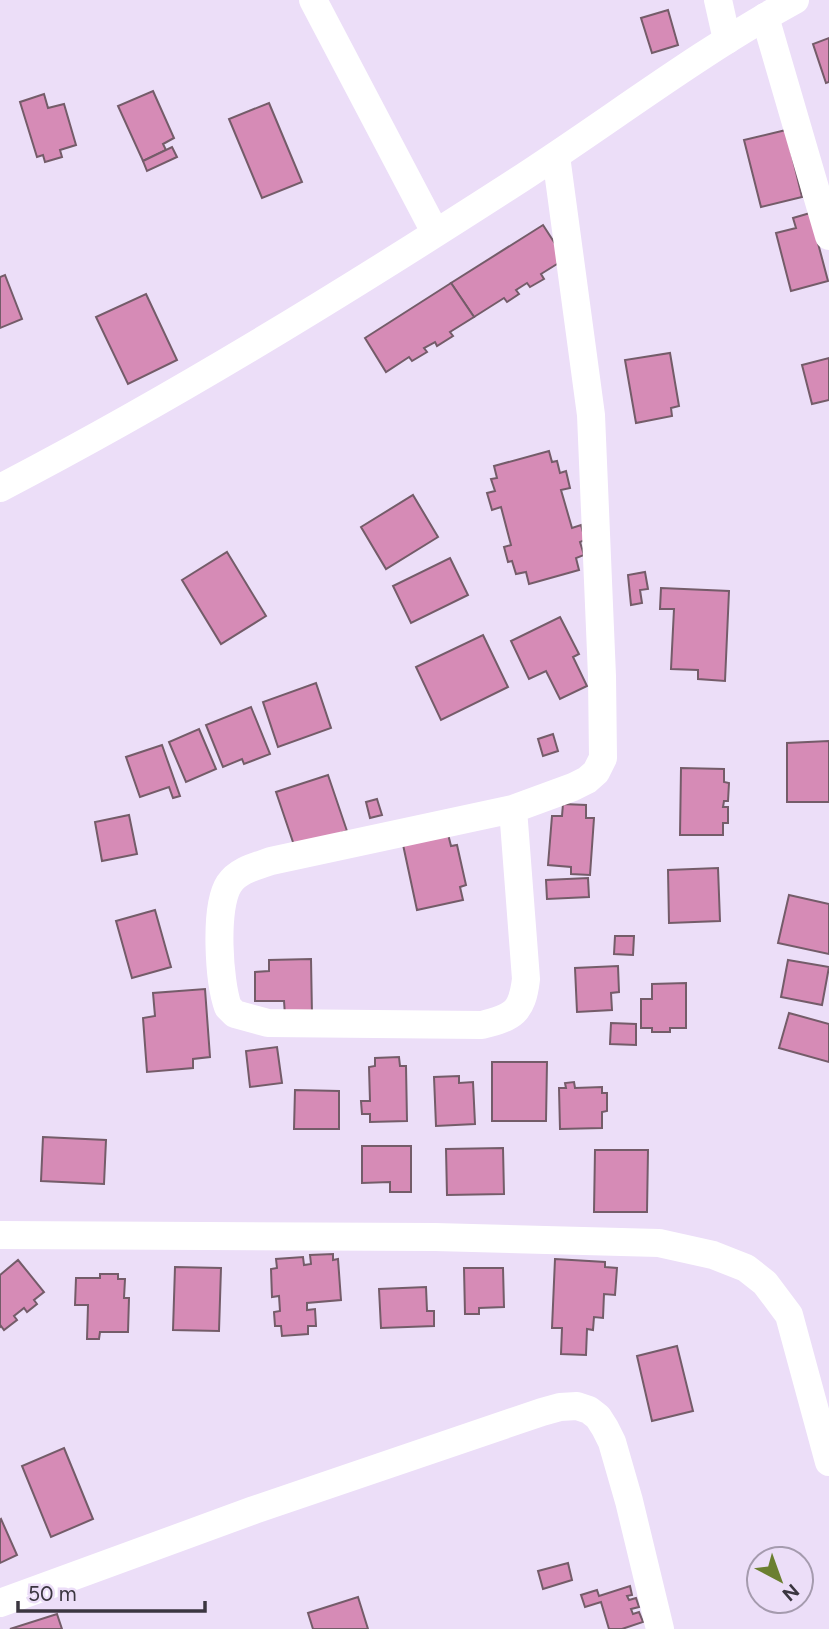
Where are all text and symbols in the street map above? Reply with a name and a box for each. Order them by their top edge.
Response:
north arrow [745,1545,815,1615]
scale bar [18,1570,205,1614]
text: N [778,1579,804,1606]
text: 50 m [28,1581,77,1606]

